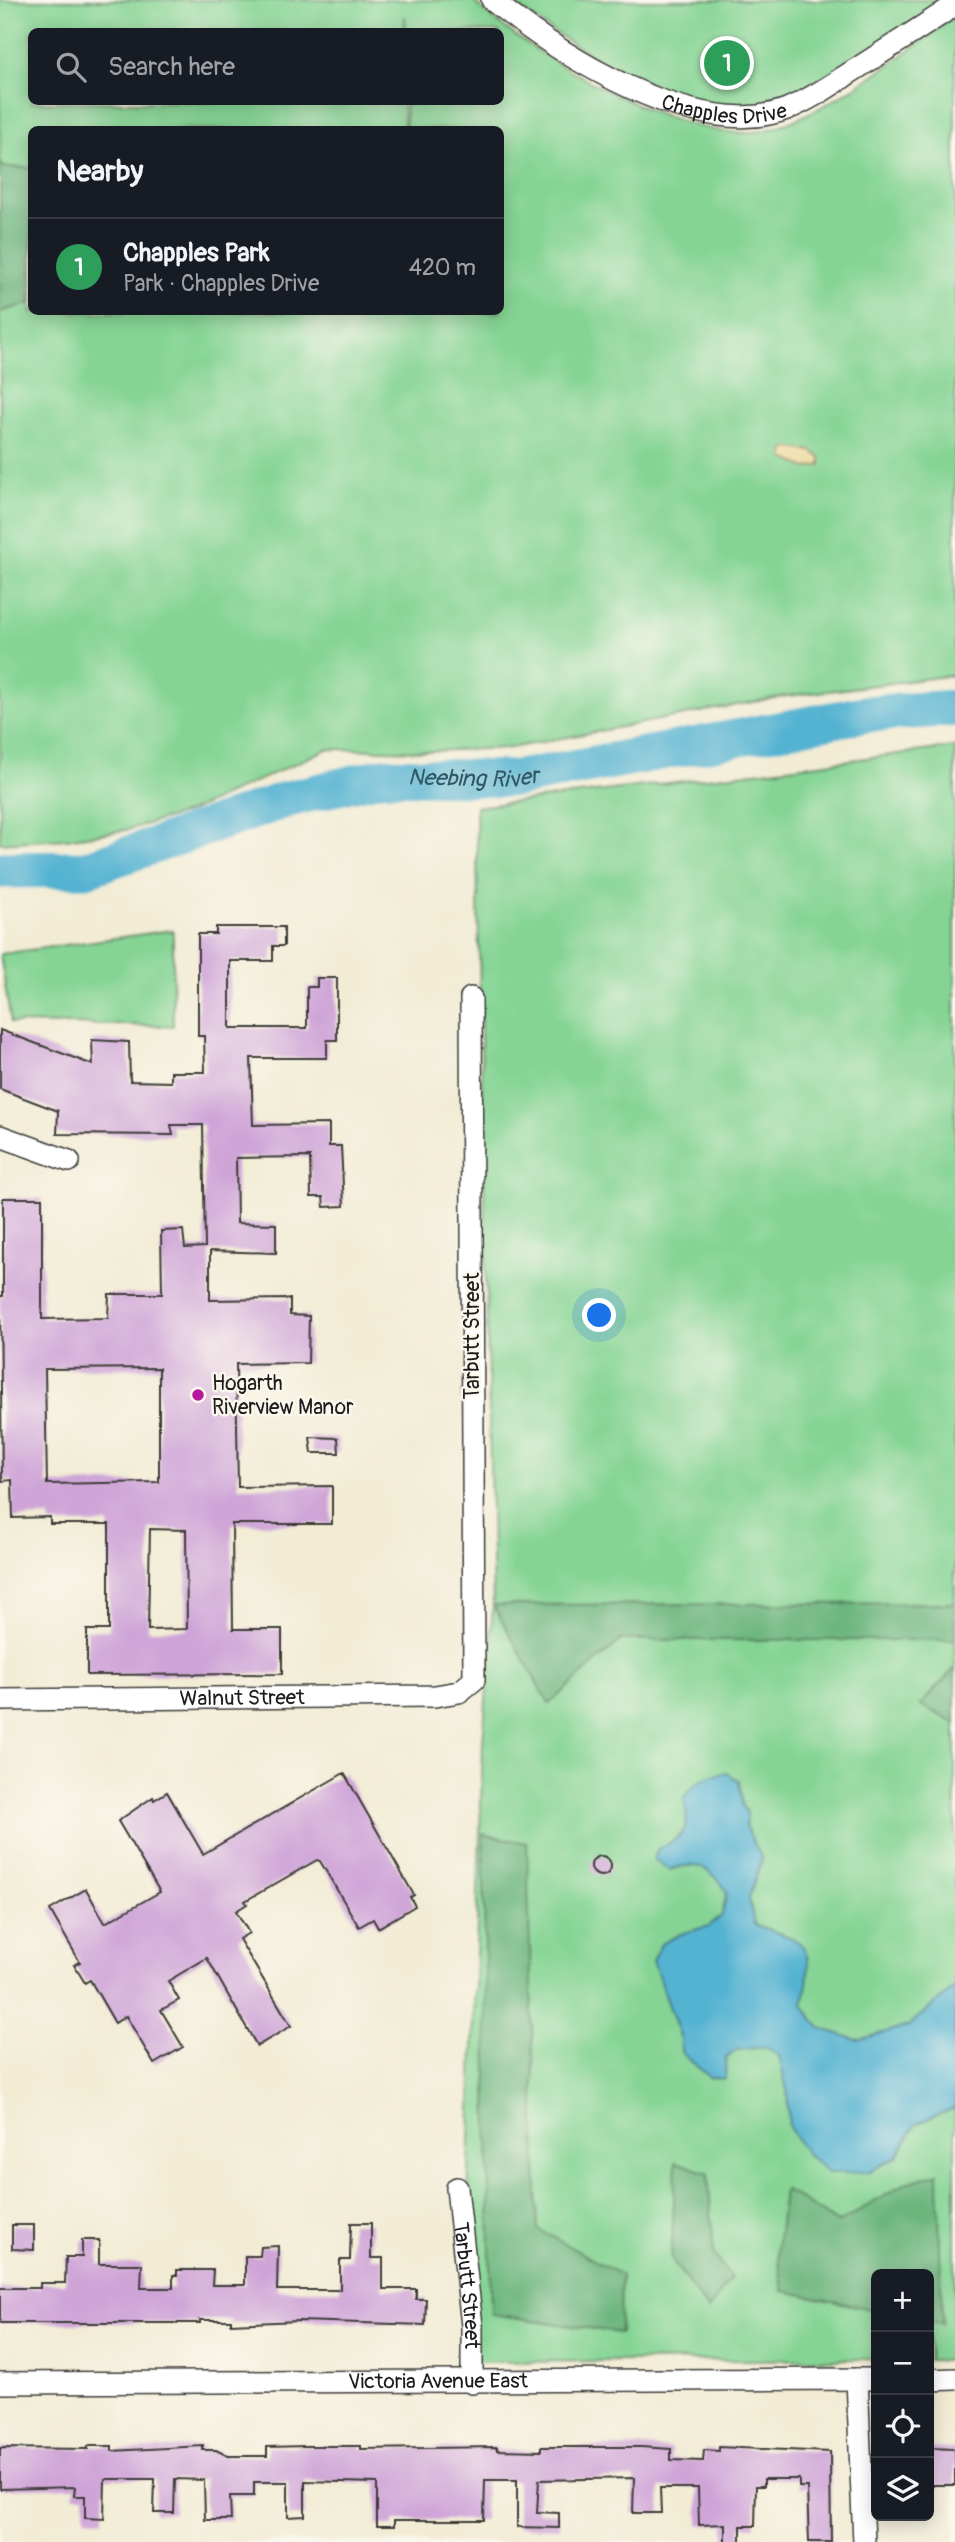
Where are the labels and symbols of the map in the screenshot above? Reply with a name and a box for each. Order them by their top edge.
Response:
pin: 1 [704,37,750,89]
street label: Chapples Drive [658,88,791,130]
water label: Neebing River [408,760,544,794]
street label: Tarbutt Street [459,1272,486,1399]
your location [582,1298,616,1332]
place label: Hogarth Riverview Manor [212,1370,354,1421]
marker: Hogarth Riverview Manor [190,1387,206,1403]
street label: Walnut Street [179,1684,305,1712]
street label: Tarbutt Street [447,2221,486,2349]
street label: Victoria Avenue East [348,2367,529,2395]

